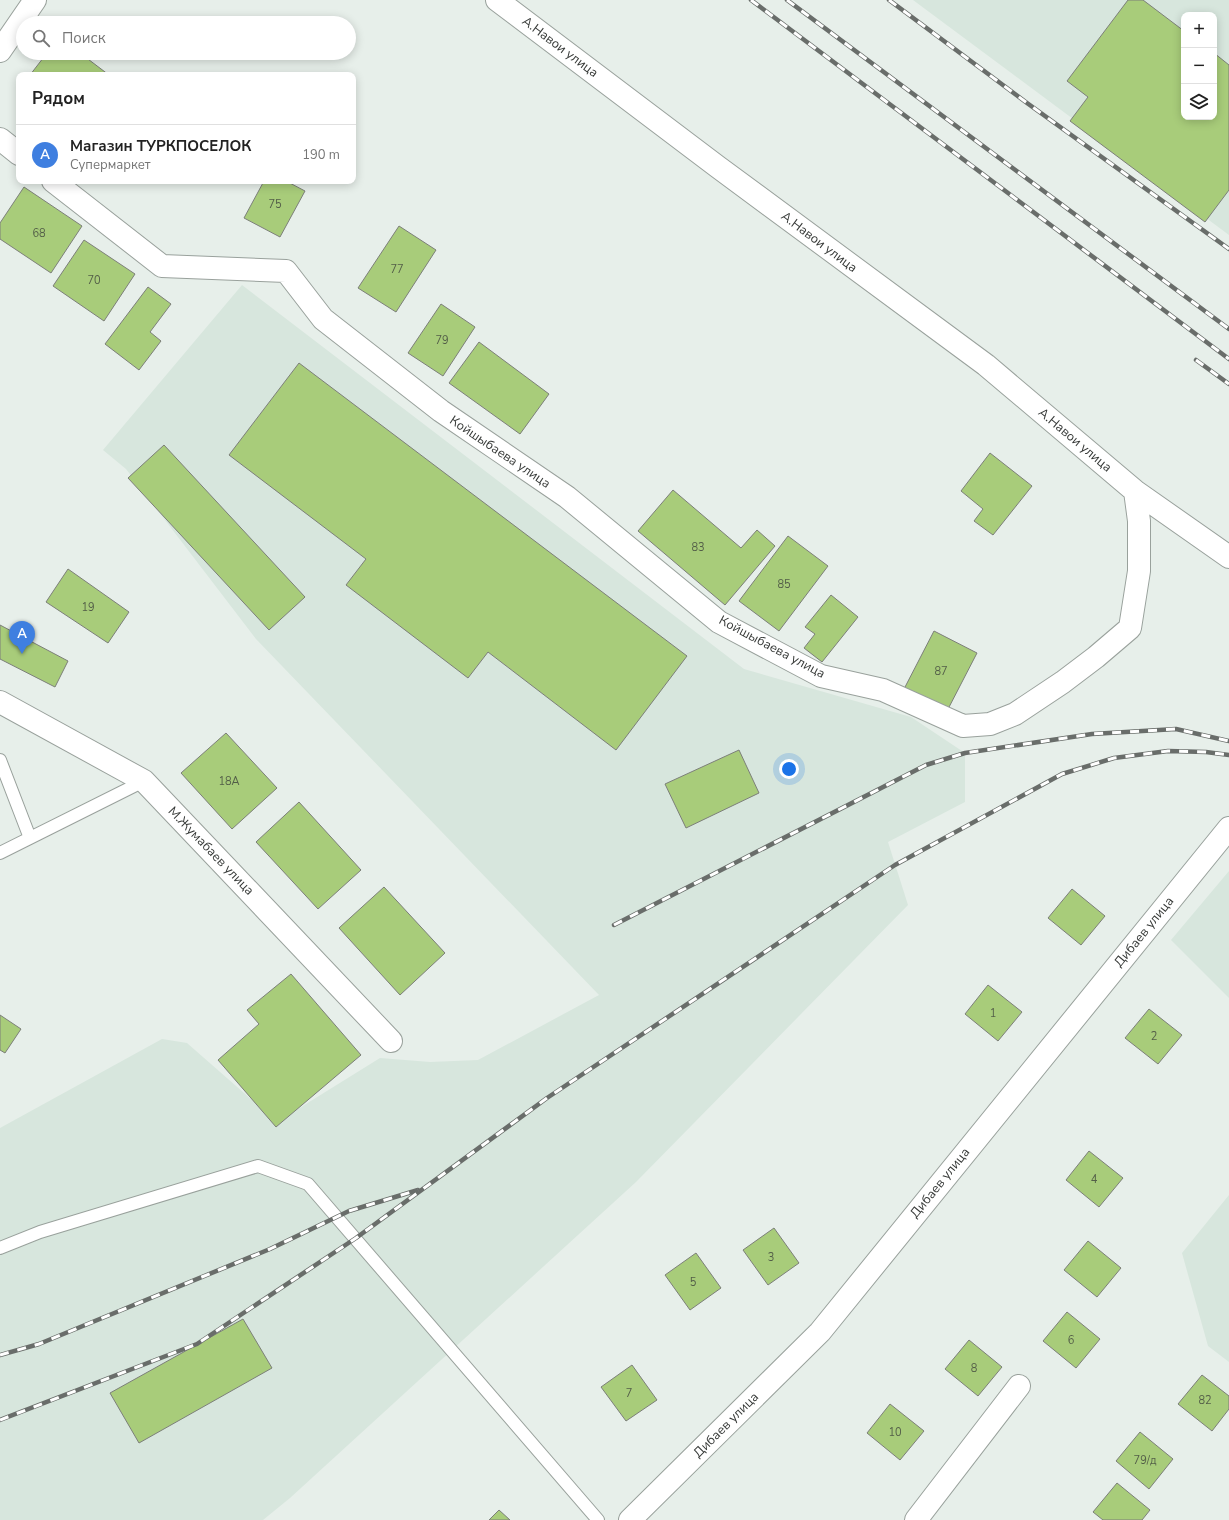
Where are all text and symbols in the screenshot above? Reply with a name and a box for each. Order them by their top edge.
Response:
street label: А.Навои улица [518,12,602,82]
map controls [1181,12,1217,120]
button: + [1181,12,1217,48]
search box [16,16,356,60]
icon: search [30,27,52,49]
text: Поиск [62,28,106,48]
button: − [1181,48,1217,84]
button: layers [1181,84,1217,120]
text: Рядом [32,87,85,110]
text: Магазин ТУРКПОСЕЛОК [70,136,251,156]
text: A [40,146,50,164]
text: 190 m [302,146,340,164]
text: Супермаркет [70,156,151,174]
house number: 75 [268,197,282,212]
street label: А.Навои улица [777,207,861,277]
house number: 68 [32,226,46,241]
house number: 77 [390,262,404,277]
house number: 70 [87,273,101,288]
house number: 79 [435,333,449,348]
street label: А.Навои улица [1034,404,1116,476]
street label: Койшыбаева улица [446,411,554,493]
house number: 83 [691,540,705,555]
house number: 85 [777,577,791,592]
house number: 19 [81,600,95,615]
street label: Койшыбаева улица [716,611,828,683]
pin: A [9,621,35,654]
house number: 87 [934,664,948,679]
your location [779,759,799,779]
house number: 18А [218,774,240,789]
street label: М.Жумабаев улица [164,803,258,899]
street label: Дибаев улица [1110,893,1178,971]
house number: 1 [990,1006,996,1021]
house number: 2 [1151,1029,1157,1044]
street label: Дибаев улица [906,1144,974,1222]
house number: 4 [1091,1172,1098,1187]
house number: 3 [768,1250,774,1265]
house number: 5 [690,1275,697,1290]
house number: 6 [1068,1333,1075,1348]
house number: 8 [971,1361,978,1376]
house number: 7 [626,1386,632,1401]
street label: Дибаев улица [689,1388,763,1462]
house number: 82 [1198,1393,1212,1408]
house number: 10 [888,1425,902,1440]
house number: 79/д [1134,1453,1157,1468]

